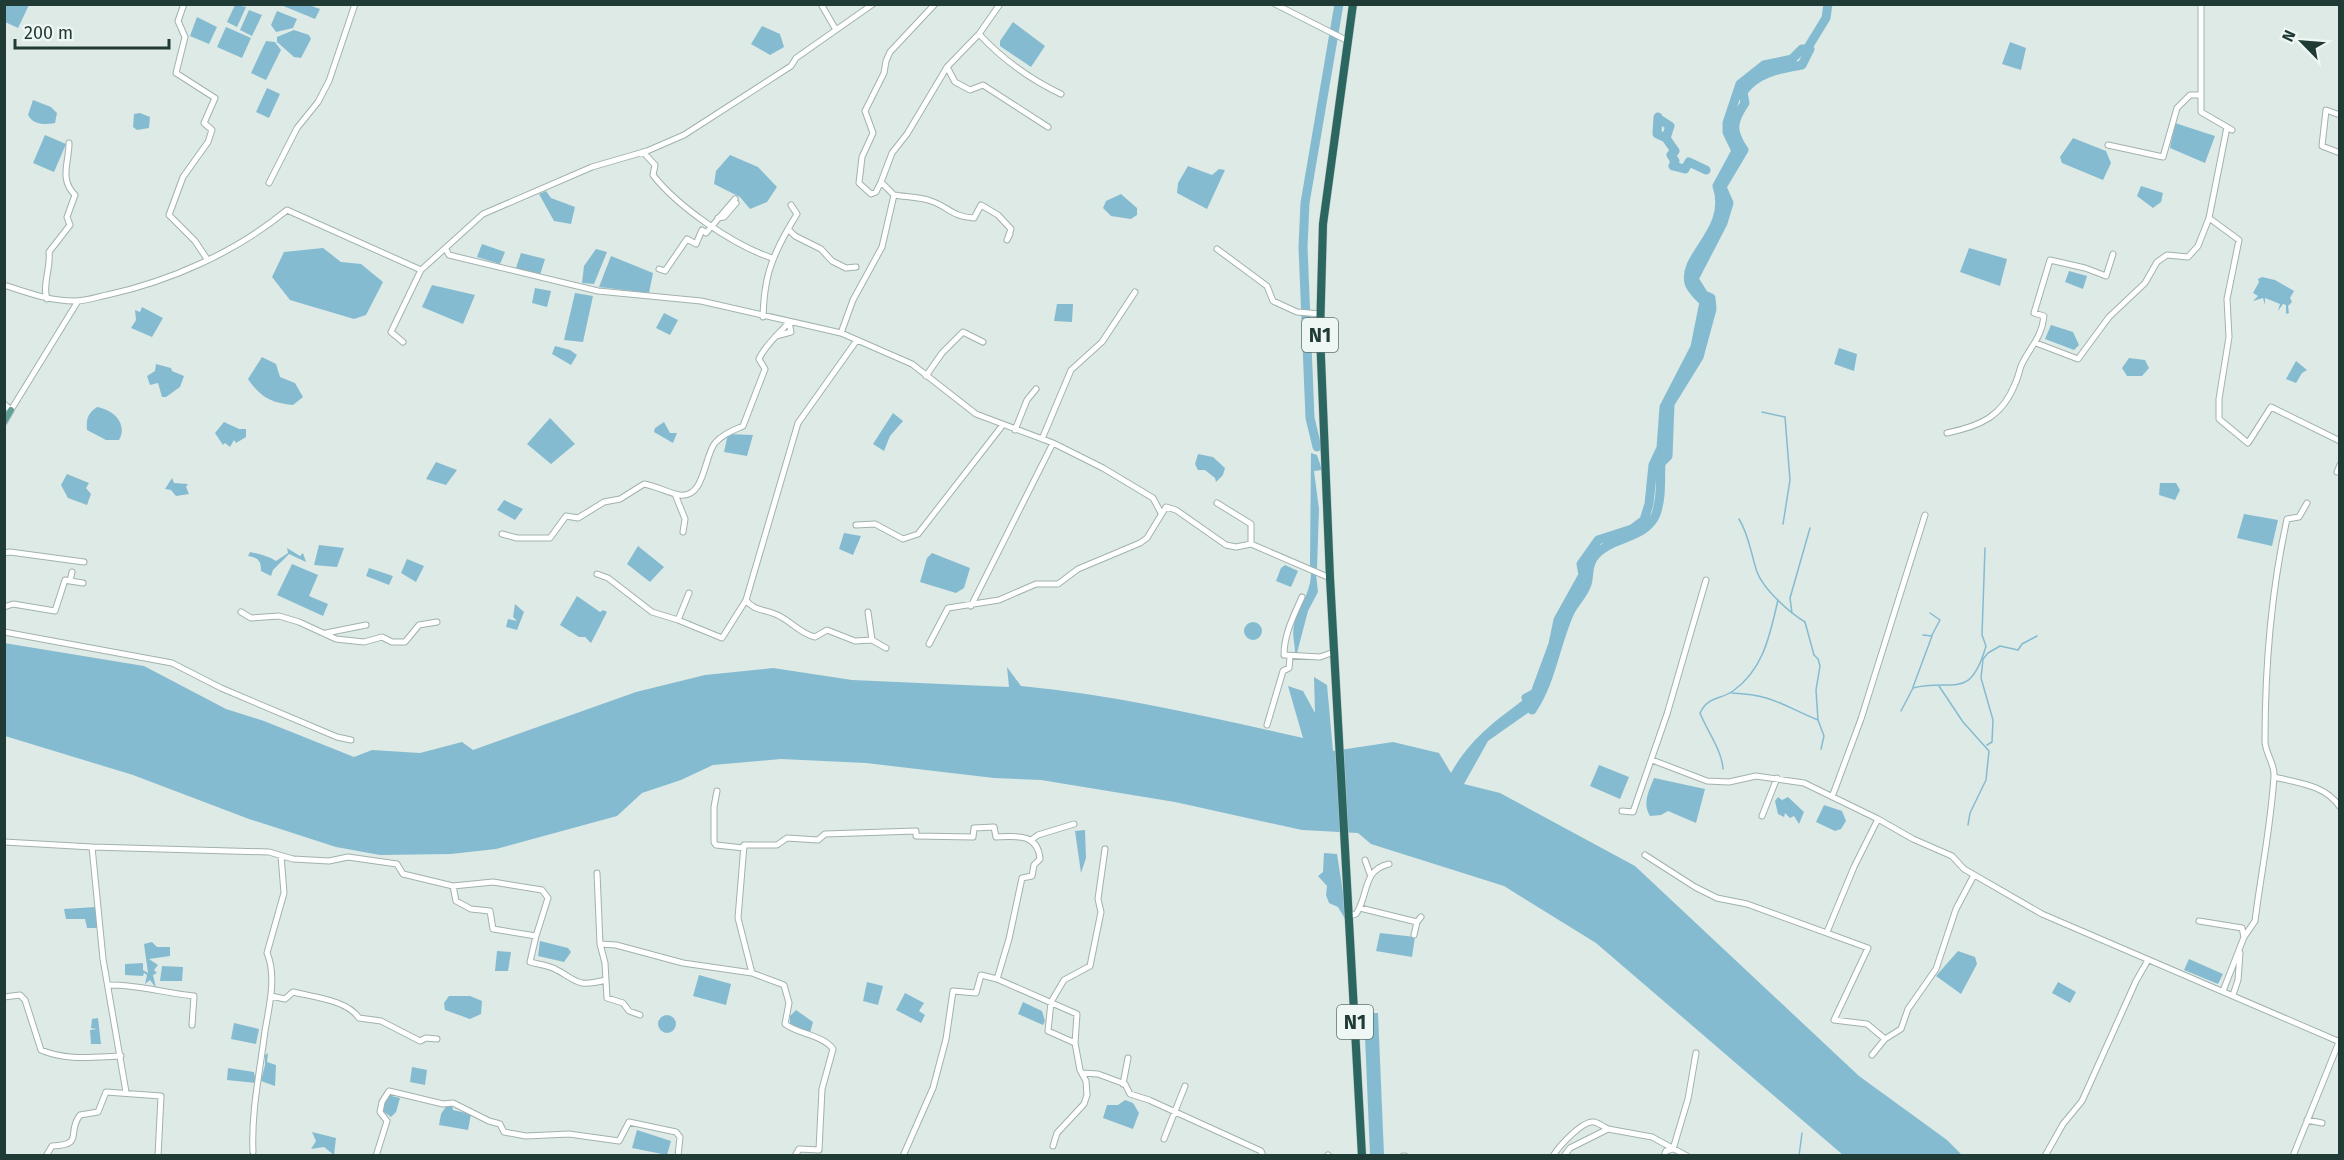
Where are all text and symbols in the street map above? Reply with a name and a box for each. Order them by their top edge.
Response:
scale bar [15,12,170,50]
north arrow [2272,12,2332,72]
text: 200 m [24,22,73,44]
text: N [2278,27,2300,45]
road number: N1 [1302,318,1338,352]
road number: N1 [1337,1005,1373,1039]

